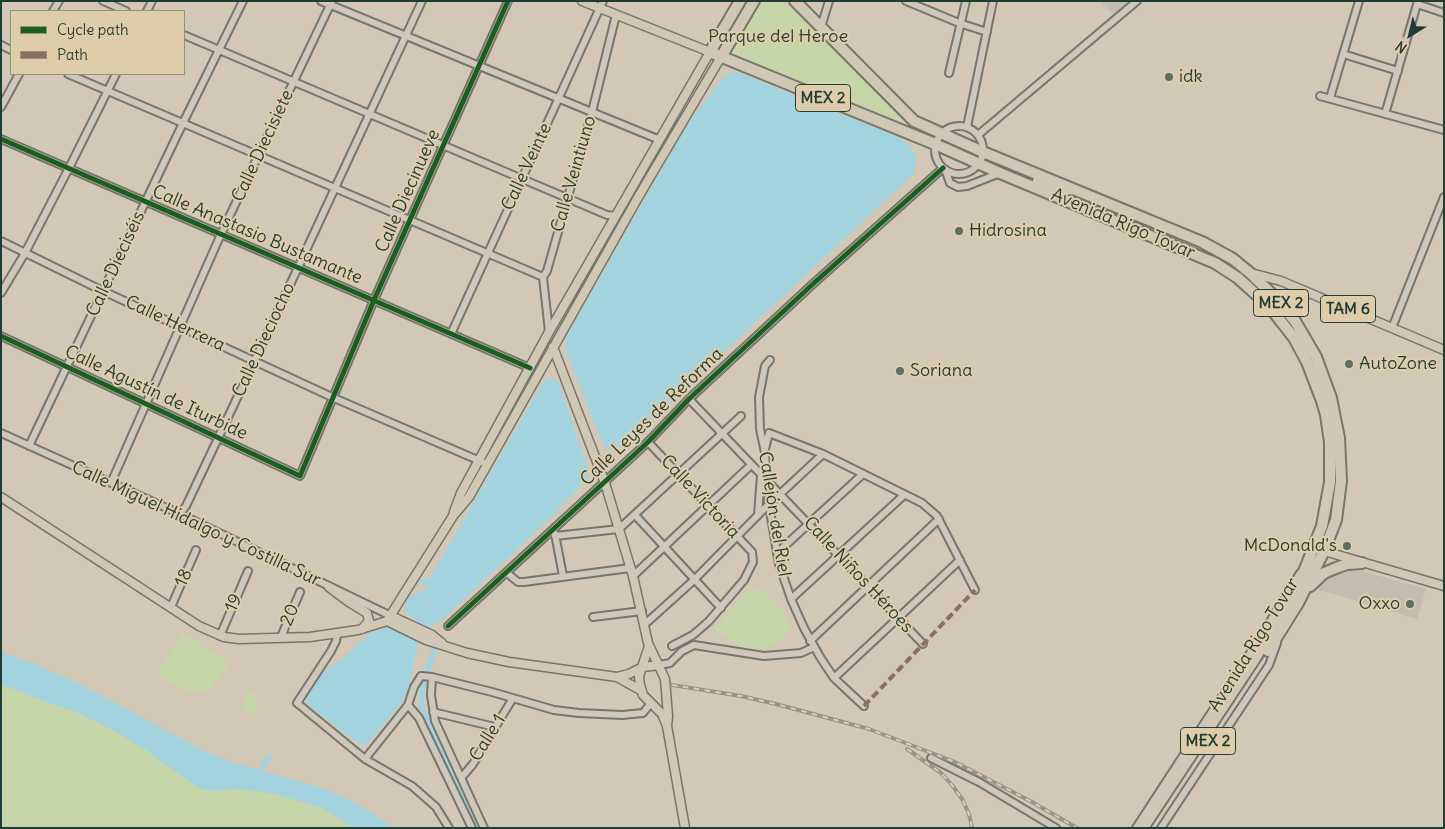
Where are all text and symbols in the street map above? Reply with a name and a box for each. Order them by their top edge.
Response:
legend [10,10,185,75]
north arrow [1385,10,1435,60]
text: Cycle path [57,20,129,39]
park label: Parque del Heroe [708,26,848,48]
text: N [1392,37,1410,57]
text: Path [57,45,88,64]
place label: idk [1179,66,1203,88]
marker: idk [1163,71,1175,83]
road number: MEX 2 [796,85,850,112]
street label: Calle Diecisiete [228,87,298,205]
street label: Calle Veintiuno [547,113,601,235]
street label: Calle Veinte [497,120,557,214]
street label: Calle Diecinueve [371,126,445,256]
street label: Calle Anastasio Bustamante [149,181,365,289]
street label: Avenida Rigo Tovar [1048,184,1198,264]
street label: Calle Dieciséis [82,208,150,320]
place label: Hidrosina [969,220,1047,242]
marker: Hidrosina [953,225,965,237]
street label: Calle Dieciocho [228,279,300,401]
road number: MEX 2 [1254,290,1308,316]
street label: Calle Herrera [122,291,228,357]
road number: TAM 6 [1320,296,1376,322]
street label: Calle Agustín de Iturbide [61,341,251,445]
street label: Calle Leyes de Reforma [576,343,728,491]
place label: AutoZone [1359,353,1437,375]
marker: AutoZone [1343,358,1355,370]
place label: Soriana [910,360,972,382]
marker: Soriana [894,365,906,377]
street label: Callejón del Riel [753,450,795,578]
street label: Calle Victoria [656,451,744,543]
street label: Calle Miguel Hidalgo y Costilla Sur [68,457,324,591]
street label: Calle Niños Héroes [799,512,917,638]
place label: McDonald's [1244,535,1337,557]
marker: McDonald's [1341,540,1353,552]
street label: 18 [171,566,197,590]
street label: Avenida Rigo Tovar [1204,574,1304,716]
street label: 19 [221,591,247,615]
place label: Oxxo [1359,593,1400,615]
marker: Oxxo [1404,598,1416,610]
street label: 20 [276,601,304,629]
street label: Calle 1 [465,711,511,765]
road number: MEX 2 [1180,728,1236,754]

